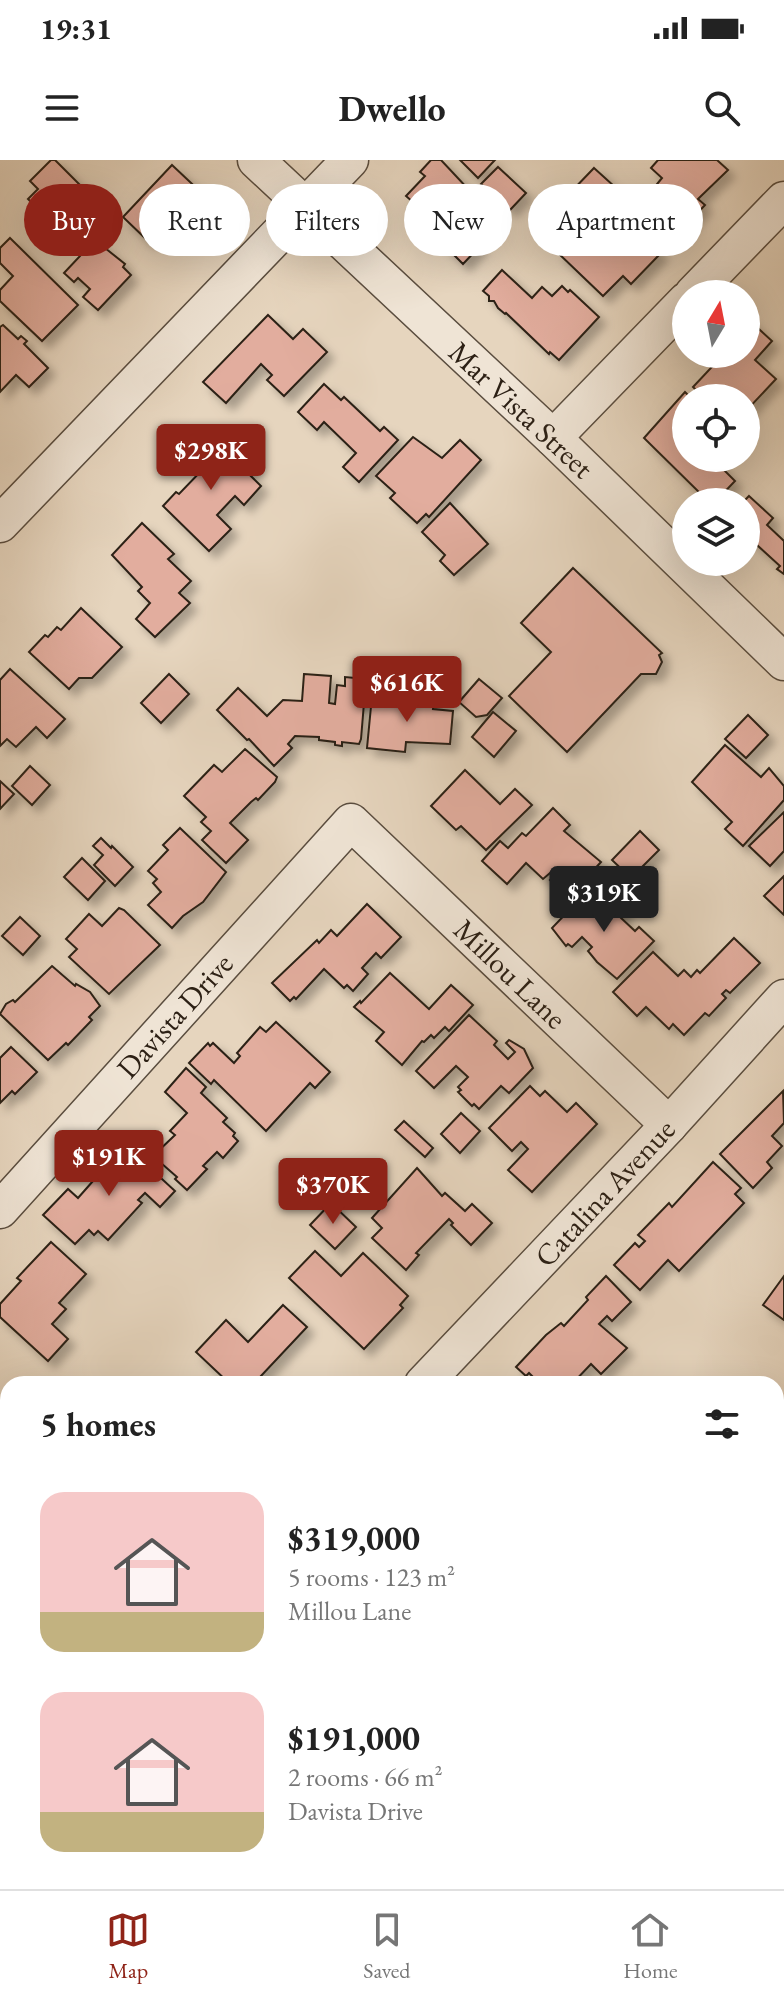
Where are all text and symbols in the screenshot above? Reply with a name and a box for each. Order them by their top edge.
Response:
text: 19:31 [40,9,112,48]
text: Dwello [338,85,446,132]
icon: menu [40,86,84,130]
icon: search [700,86,744,130]
chip: Buy [24,184,123,256]
chip: Rent [139,184,250,256]
chip: Filters [266,184,388,256]
chip: New [404,184,512,256]
chip: Apartment [528,184,703,256]
north arrow [672,280,760,368]
map controls [672,280,760,576]
street label: Mar Vista Street [441,333,602,487]
button: locate [672,384,760,472]
pin: $298K [155,424,267,492]
text: $298K [174,433,248,467]
button: layers [672,488,760,576]
pin: $616K [351,656,463,724]
text: $616K [370,665,444,699]
pin: $319K [548,866,660,934]
text: $319K [567,875,641,909]
street label: Millou Lane [446,910,575,1037]
street label: Davista Drive [108,945,241,1087]
street label: Catalina Avenue [526,1110,683,1275]
pin: $191K [53,1130,165,1198]
text: $191K [72,1139,146,1173]
pin: $370K [277,1158,389,1226]
text: $370K [296,1167,370,1201]
text: 5 homes [40,1402,156,1446]
icon: filters [700,1402,744,1446]
text: $319,000 [288,1516,420,1560]
icon: home [104,1524,200,1620]
text: 5 rooms · 123 m² [288,1560,455,1594]
text: Millou Lane [288,1594,411,1628]
text: $191,000 [288,1716,420,1760]
icon: home [104,1724,200,1820]
text: 2 rooms · 66 m² [288,1760,443,1794]
text: Davista Drive [288,1794,423,1828]
tab: Map [106,1908,150,1985]
tab: Saved [363,1908,410,1985]
tab: Home [623,1908,678,1985]

